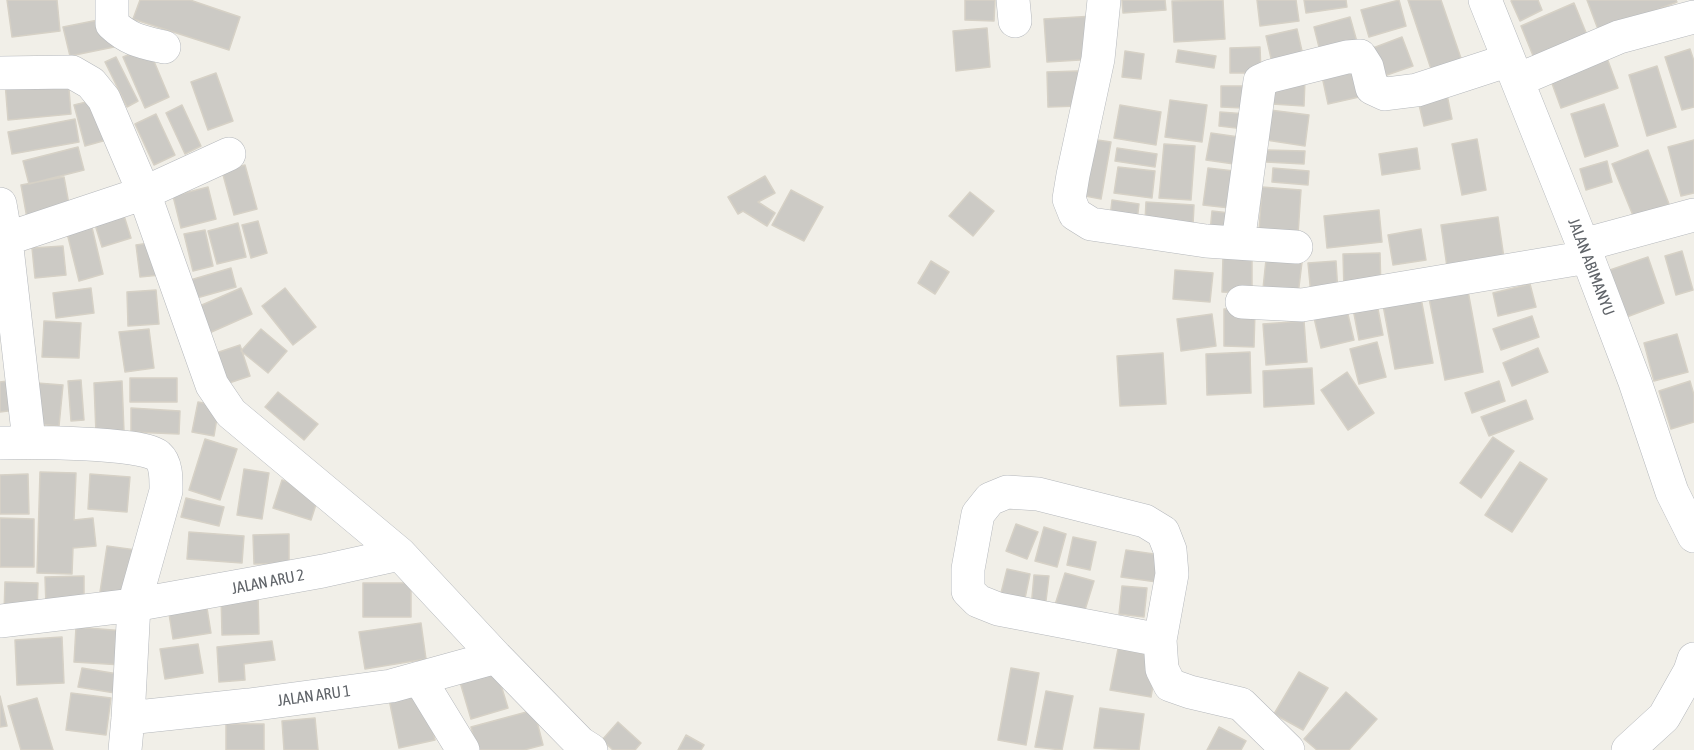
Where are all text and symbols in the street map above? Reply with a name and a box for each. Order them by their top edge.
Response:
street label: JALAN ABIMANYU [1564,216,1618,318]
street label: JALAN ARU 2 [230,566,306,598]
street label: JALAN ARU 1 [276,681,352,711]

